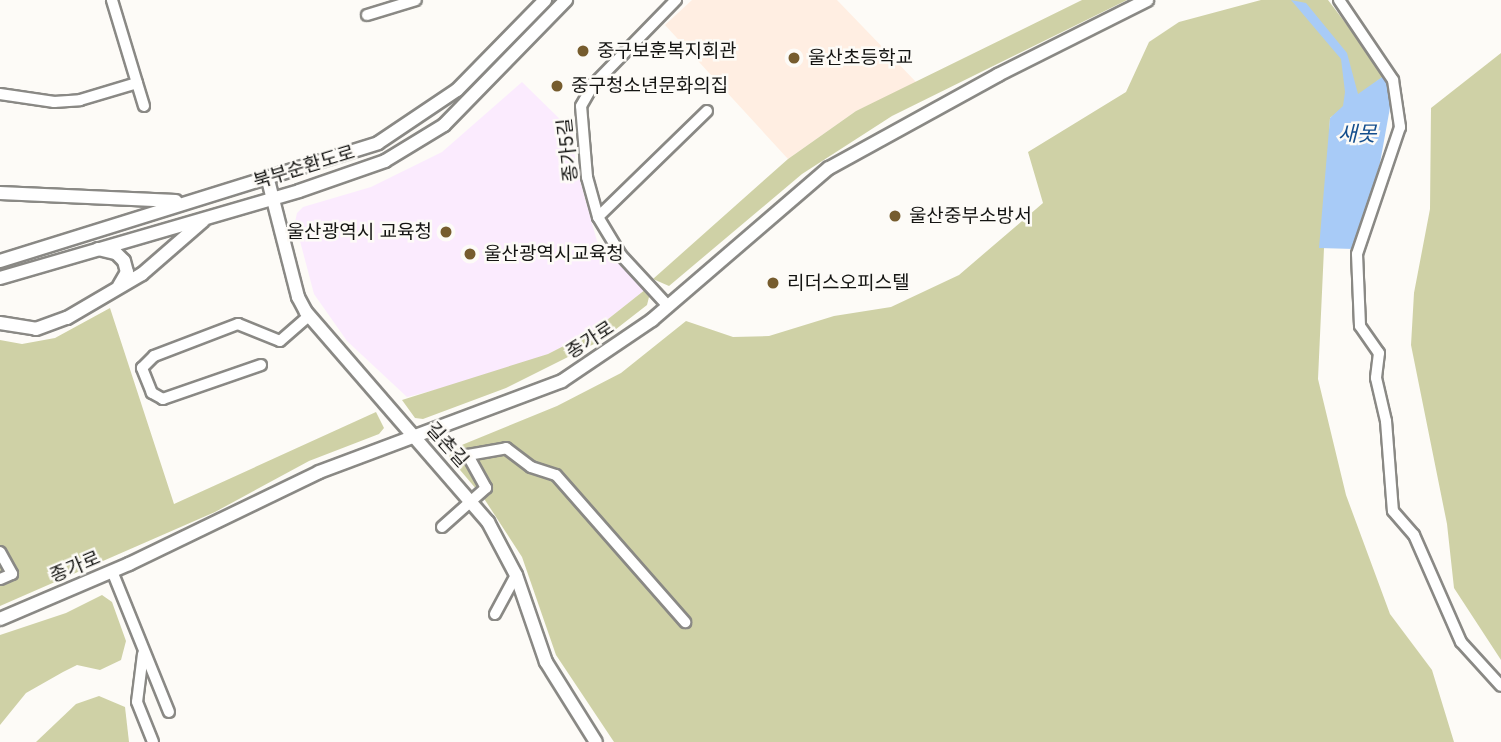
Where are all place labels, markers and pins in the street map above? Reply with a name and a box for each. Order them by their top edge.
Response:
place label: 중구보훈복지회관 [597,40,737,62]
marker: 중구보훈복지회관 [575,43,591,59]
place label: 울산초등학교 [808,47,913,69]
marker: 울산초등학교 [786,50,802,66]
place label: 중구청소년문화의집 [571,75,728,97]
marker: 중구청소년문화의집 [549,78,565,94]
place label: 울산중부소방서 [909,205,1031,227]
marker: 울산중부소방서 [887,208,903,224]
place label: 울산광역시 교육청 [287,221,432,243]
marker: 울산광역시 교육청 [438,224,454,240]
place label: 울산광역시교육청 [484,243,624,265]
marker: 울산광역시교육청 [462,246,478,262]
place label: 리더스오피스텔 [787,272,909,294]
marker: 리더스오피스텔 [765,275,781,291]

